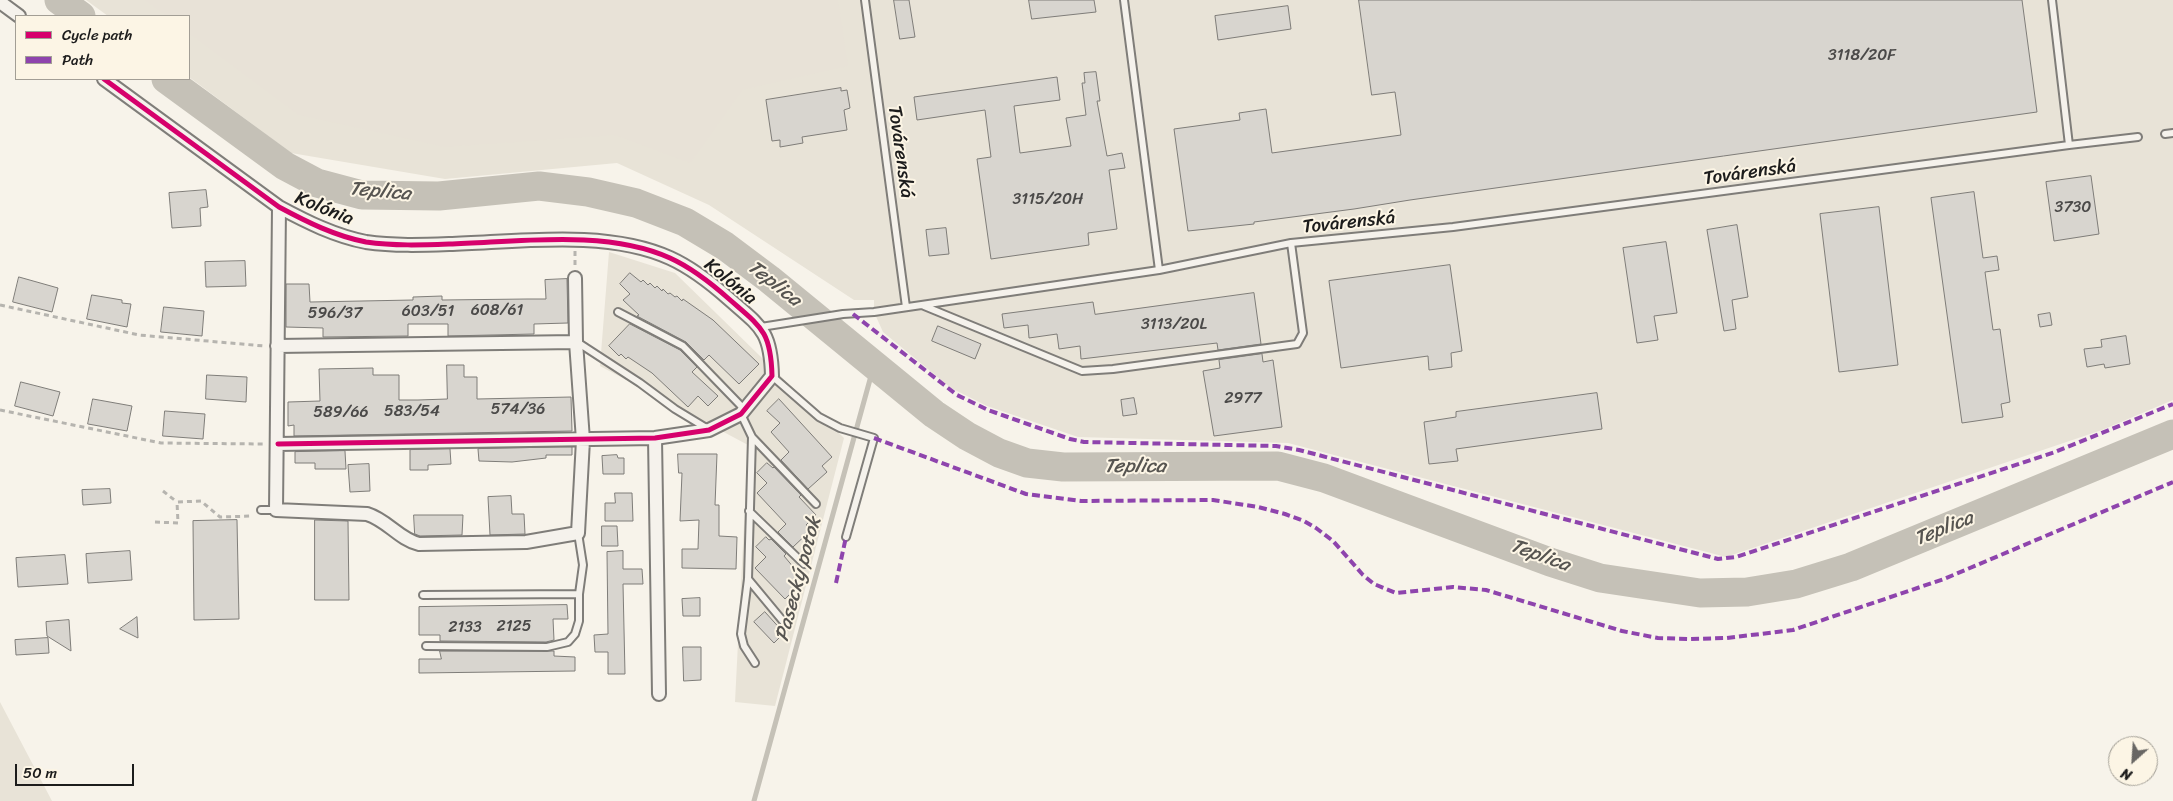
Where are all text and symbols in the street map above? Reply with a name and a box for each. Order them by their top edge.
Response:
legend [15,15,190,80]
text: Cycle path [62,22,132,48]
house number: 3118/20F [1828,46,1896,66]
text: Path [62,47,93,73]
street label: Továrenská [882,104,918,200]
street label: Továrenská [1702,155,1798,191]
water label: Teplica [348,177,412,207]
street label: Kolónia [291,187,357,231]
house number: 3115/20H [1013,190,1083,210]
house number: 3730 [2055,198,2091,218]
street label: Továrenská [1302,207,1396,239]
street label: Kolónia [699,254,761,310]
water label: Teplica [742,256,806,312]
house number: 608/61 [471,301,523,321]
house number: 603/51 [402,302,454,322]
house number: 596/37 [308,304,362,324]
house number: 3113/20L [1141,315,1207,335]
house number: 2977 [1224,389,1262,409]
house number: 574/36 [491,400,545,420]
house number: 583/54 [384,402,440,422]
house number: 589/66 [313,403,369,423]
water label: Teplica [1104,455,1166,479]
water label: Teplica [1911,506,1977,552]
water label: Pasecký potok [771,514,827,644]
water label: Teplica [1507,534,1573,578]
house number: 2125 [496,617,532,637]
house number: 2133 [448,618,482,638]
north arrow [2108,736,2158,786]
scale bar [18,754,136,786]
text: 50 m [23,760,57,786]
text: N [2117,761,2136,787]

